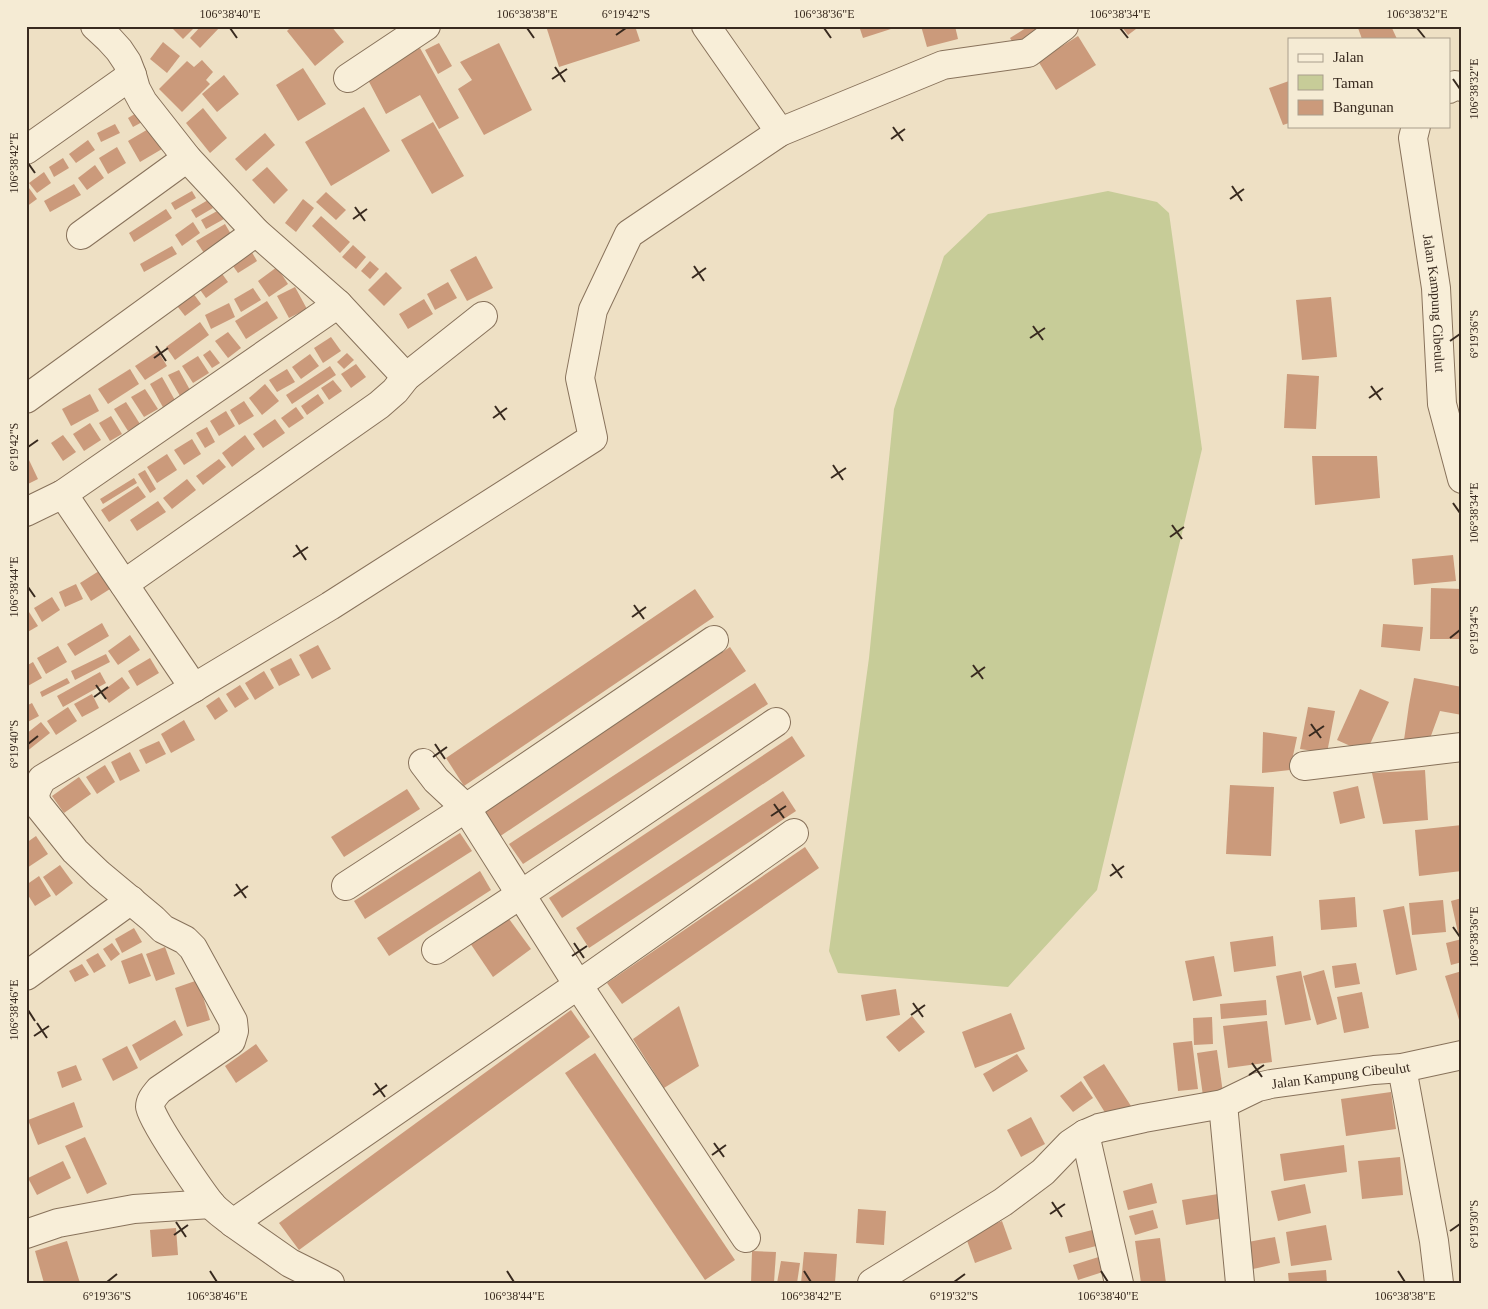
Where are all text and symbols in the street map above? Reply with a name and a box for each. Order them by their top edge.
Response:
text: 106°38'40"E [199,7,261,21]
text: 106°38'38"E [496,7,558,21]
text: 6°19'42"S [602,7,650,21]
text: 106°38'36"E [793,7,855,21]
text: 106°38'34"E [1089,7,1151,21]
text: 106°38'32"E [1386,7,1448,21]
legend [1288,38,1450,128]
text: Jalan [1333,49,1364,65]
text: 106°38'32"E [1467,58,1481,120]
text: Taman [1333,75,1374,91]
text: Bangunan [1333,99,1394,115]
text: 106°38'42"E [7,132,21,194]
street label: Jalan Kampung Cibeulut [1420,233,1448,373]
text: 6°19'36"S [1467,310,1481,358]
text: 6°19'42"S [7,423,21,471]
text: 106°38'34"E [1467,482,1481,544]
text: 106°38'44"E [7,556,21,618]
text: 6°19'34"S [1467,606,1481,654]
text: 6°19'40"S [7,720,21,768]
text: 106°38'36"E [1467,906,1481,968]
text: 106°38'46"E [7,979,21,1041]
street label: Jalan Kampung Cibeulut [1271,1059,1411,1091]
text: 6°19'30"S [1467,1200,1481,1248]
text: 6°19'36"S [83,1289,131,1303]
text: 106°38'46"E [186,1289,248,1303]
text: 106°38'44"E [483,1289,545,1303]
text: 106°38'42"E [780,1289,842,1303]
text: 6°19'32"S [930,1289,978,1303]
text: 106°38'40"E [1077,1289,1139,1303]
text: 106°38'38"E [1374,1289,1436,1303]

